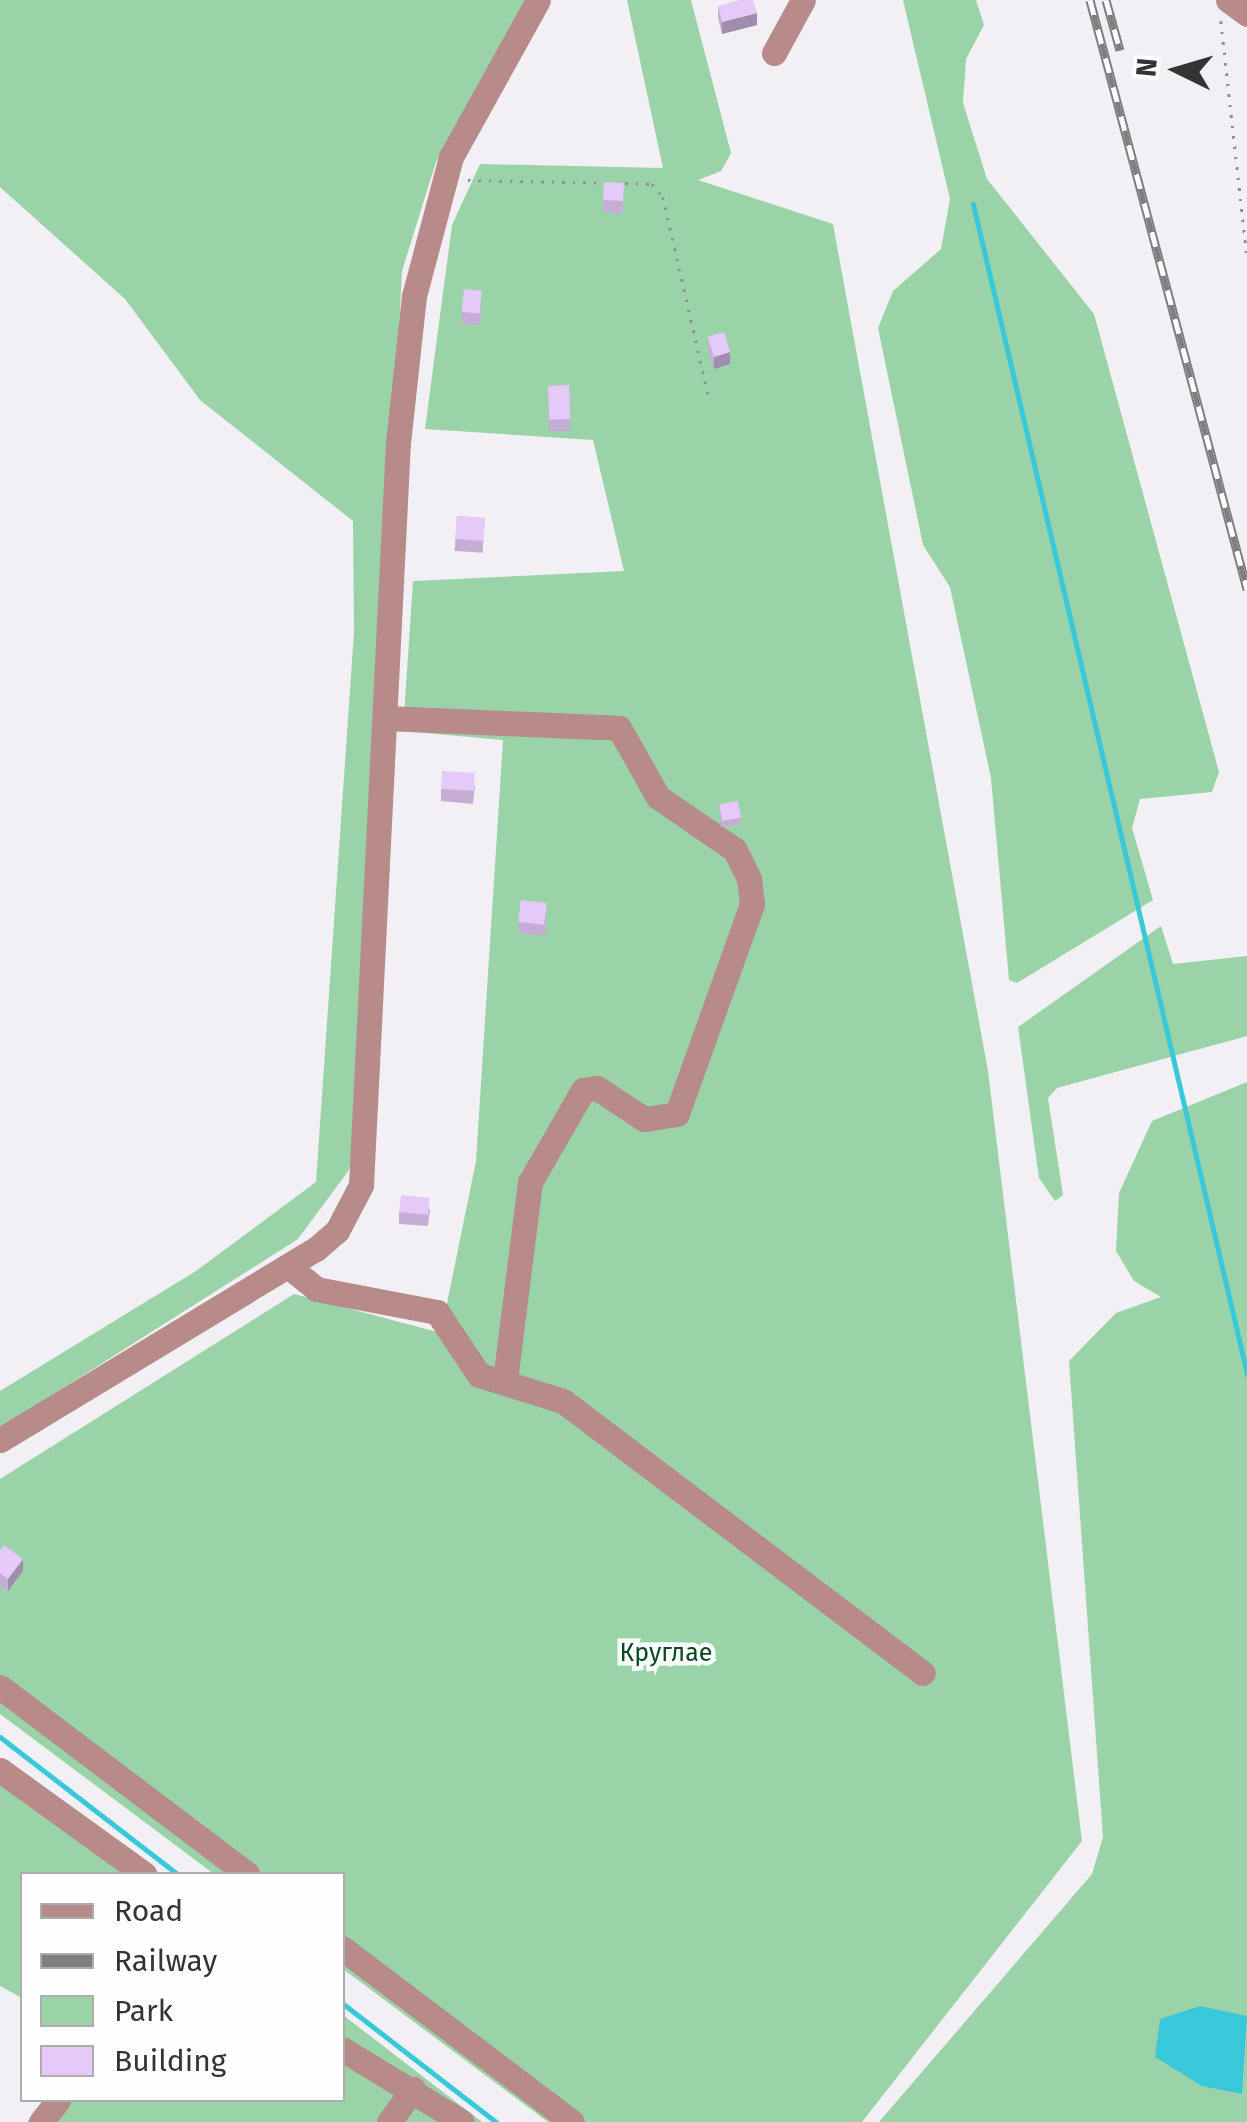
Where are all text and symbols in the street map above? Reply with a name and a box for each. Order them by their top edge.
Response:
north arrow [1127,20,1227,120]
text: N [1129,57,1164,78]
park label: Круглае [620,1638,712,1668]
legend [20,1872,345,2102]
text: Road [114,1893,183,1929]
text: Railway [114,1943,217,1979]
text: Park [114,1993,173,2029]
text: Building [114,2043,226,2079]

